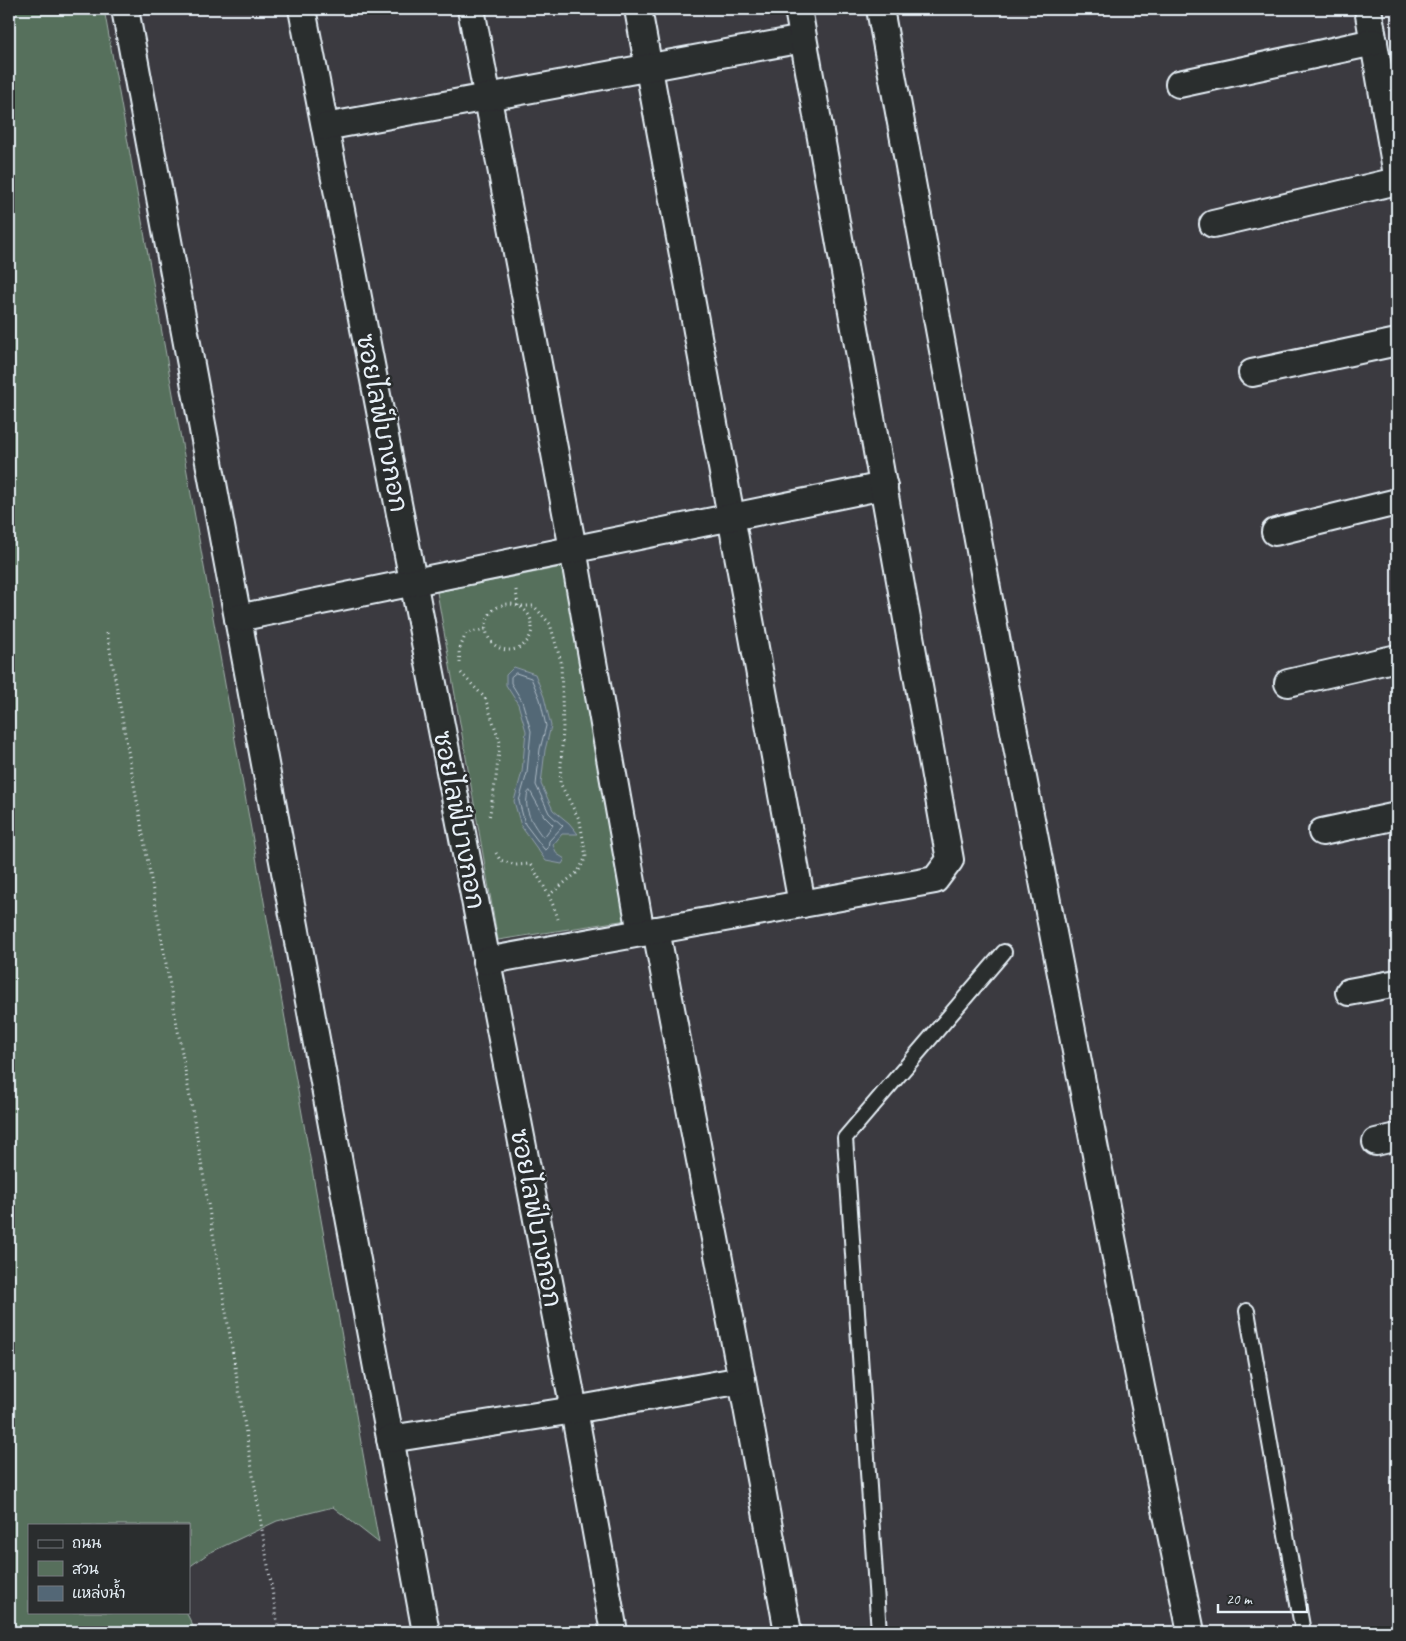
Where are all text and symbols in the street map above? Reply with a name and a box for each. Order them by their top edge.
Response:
street label: ซอยไลฟ์บางกอก [349,331,416,515]
street label: ซอยไลฟ์บางกอก [426,728,493,912]
street label: ซอยไลฟ์บางกอก [503,1126,570,1310]
legend [28,1524,190,1614]
text: ถนน [72,1534,101,1553]
text: สวน [72,1560,99,1579]
text: แหล่งน้ำ [72,1579,126,1603]
scale bar [1218,1581,1307,1613]
text: 20 m [1226,1590,1253,1609]

